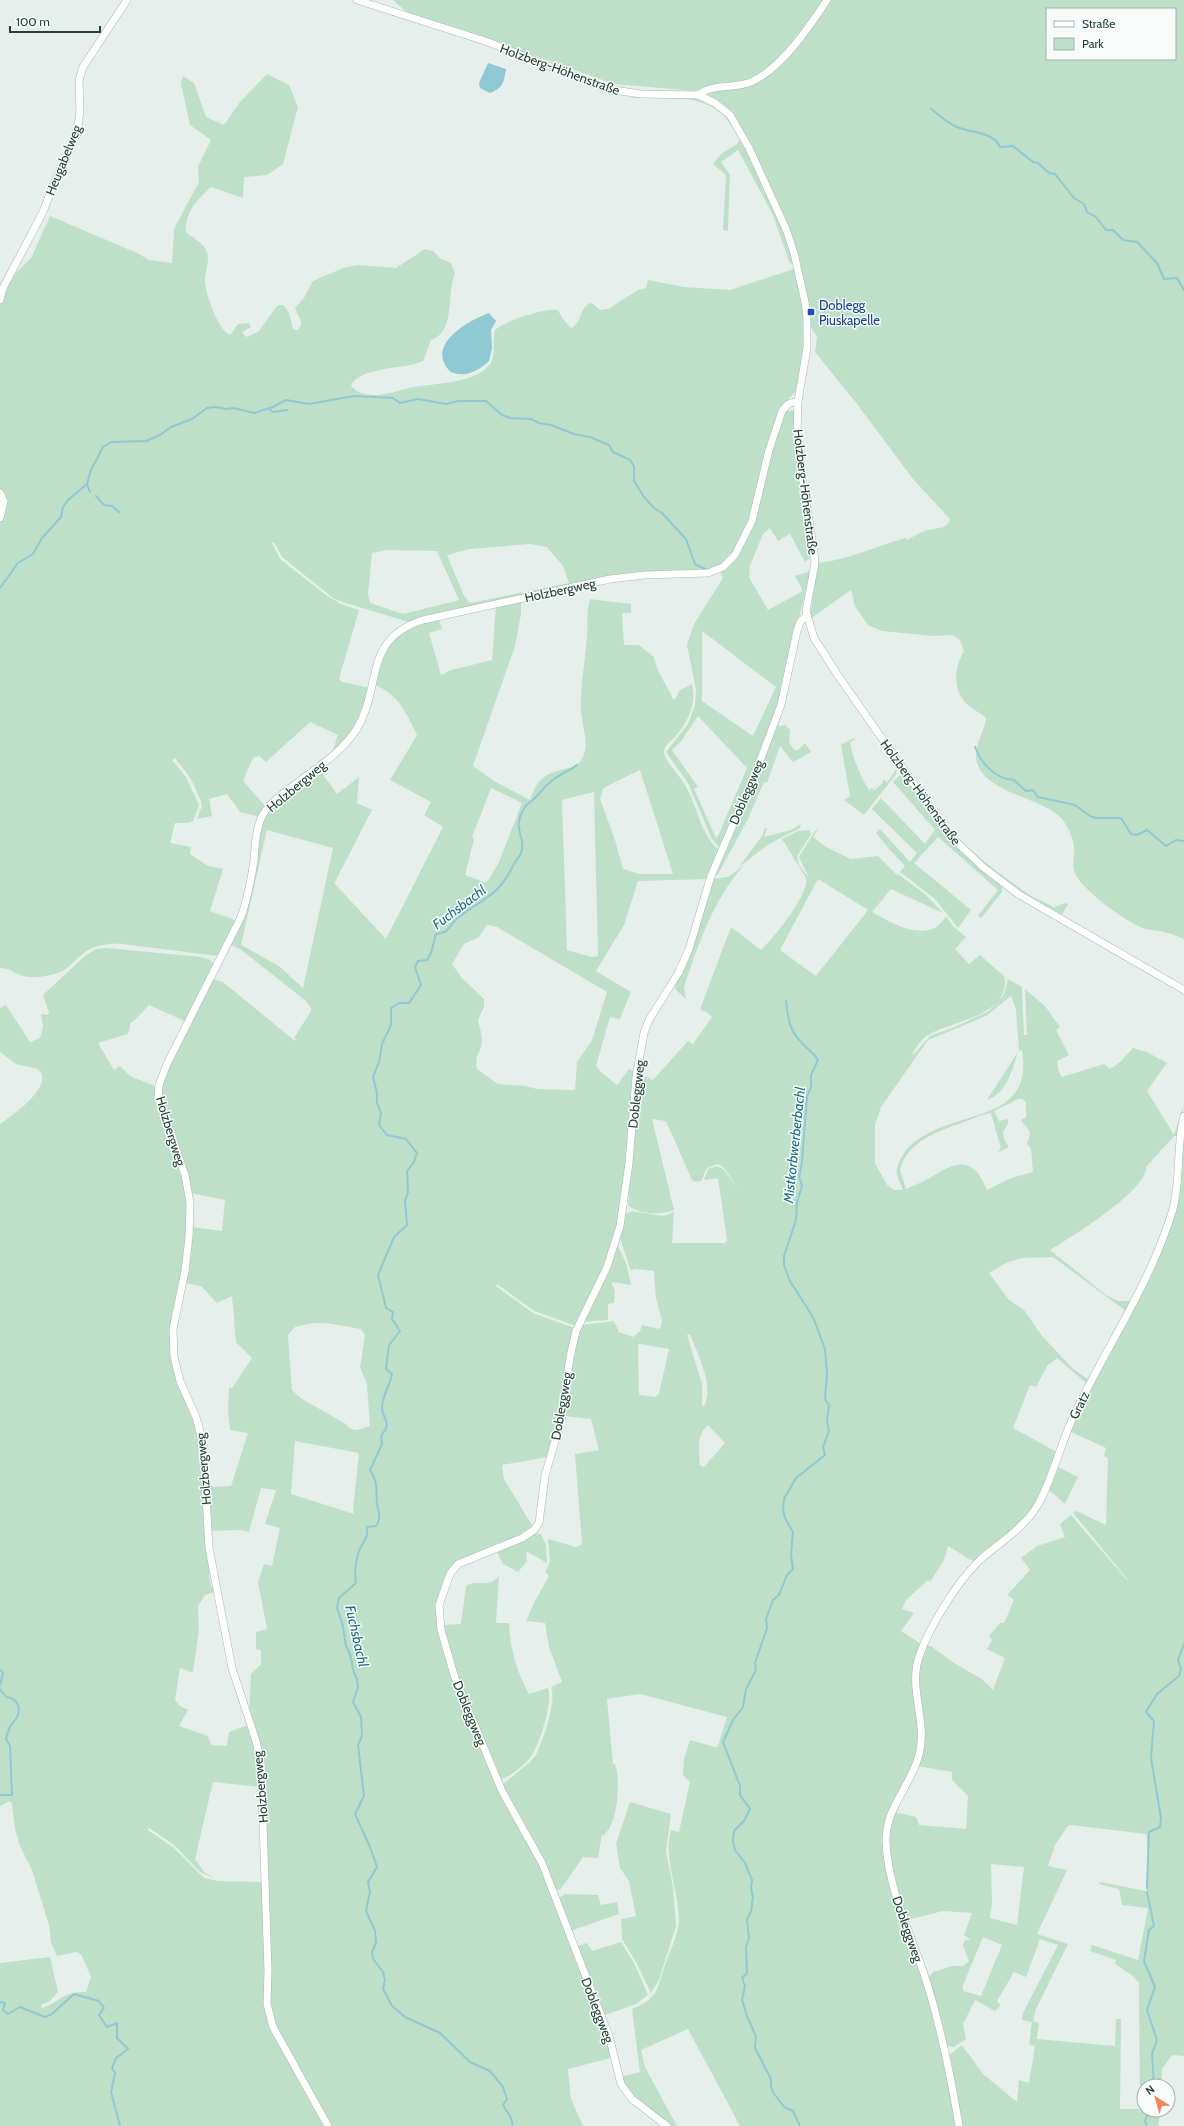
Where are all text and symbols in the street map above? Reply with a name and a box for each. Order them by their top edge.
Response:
scale bar [10,8,100,34]
legend [1046,8,1176,60]
text: 100 m [16,14,50,29]
text: Straße [1082,16,1115,31]
text: Park [1082,36,1104,51]
street label: Holzberg-Höhenstraße [498,40,622,98]
street label: Heugabelweg [42,122,85,198]
place label: Doblegg Piuskapelle [819,297,880,328]
marker: Doblegg Piuskapelle [806,307,816,317]
street label: Holzberg-Höhenstraße [790,428,822,556]
street label: Holzbergweg [523,575,597,605]
street label: Holzberg-Höhenstraße [877,736,965,848]
street label: Holzbergweg [263,756,329,815]
street label: Dobleggweg [725,757,767,827]
water label: Fuchsbachl [428,880,490,933]
street label: Dobleggweg [624,1058,648,1129]
water label: Mistkorbwerberbachl [779,1085,809,1205]
street label: Holzbergweg [153,1094,189,1168]
street label: Dobleggweg [547,1370,575,1441]
street label: Gratz [1065,1388,1093,1422]
street label: Holzbergweg [192,1432,214,1506]
water label: Fuchsbachl [341,1603,373,1669]
street label: Dobleggweg [450,1678,491,1748]
street label: Holzbergweg [249,1750,271,1824]
street label: Dobleggweg [889,1894,927,1965]
street label: Dobleggweg [578,1975,618,2045]
north arrow [1136,2078,1176,2118]
text: N [1143,2082,1157,2098]

